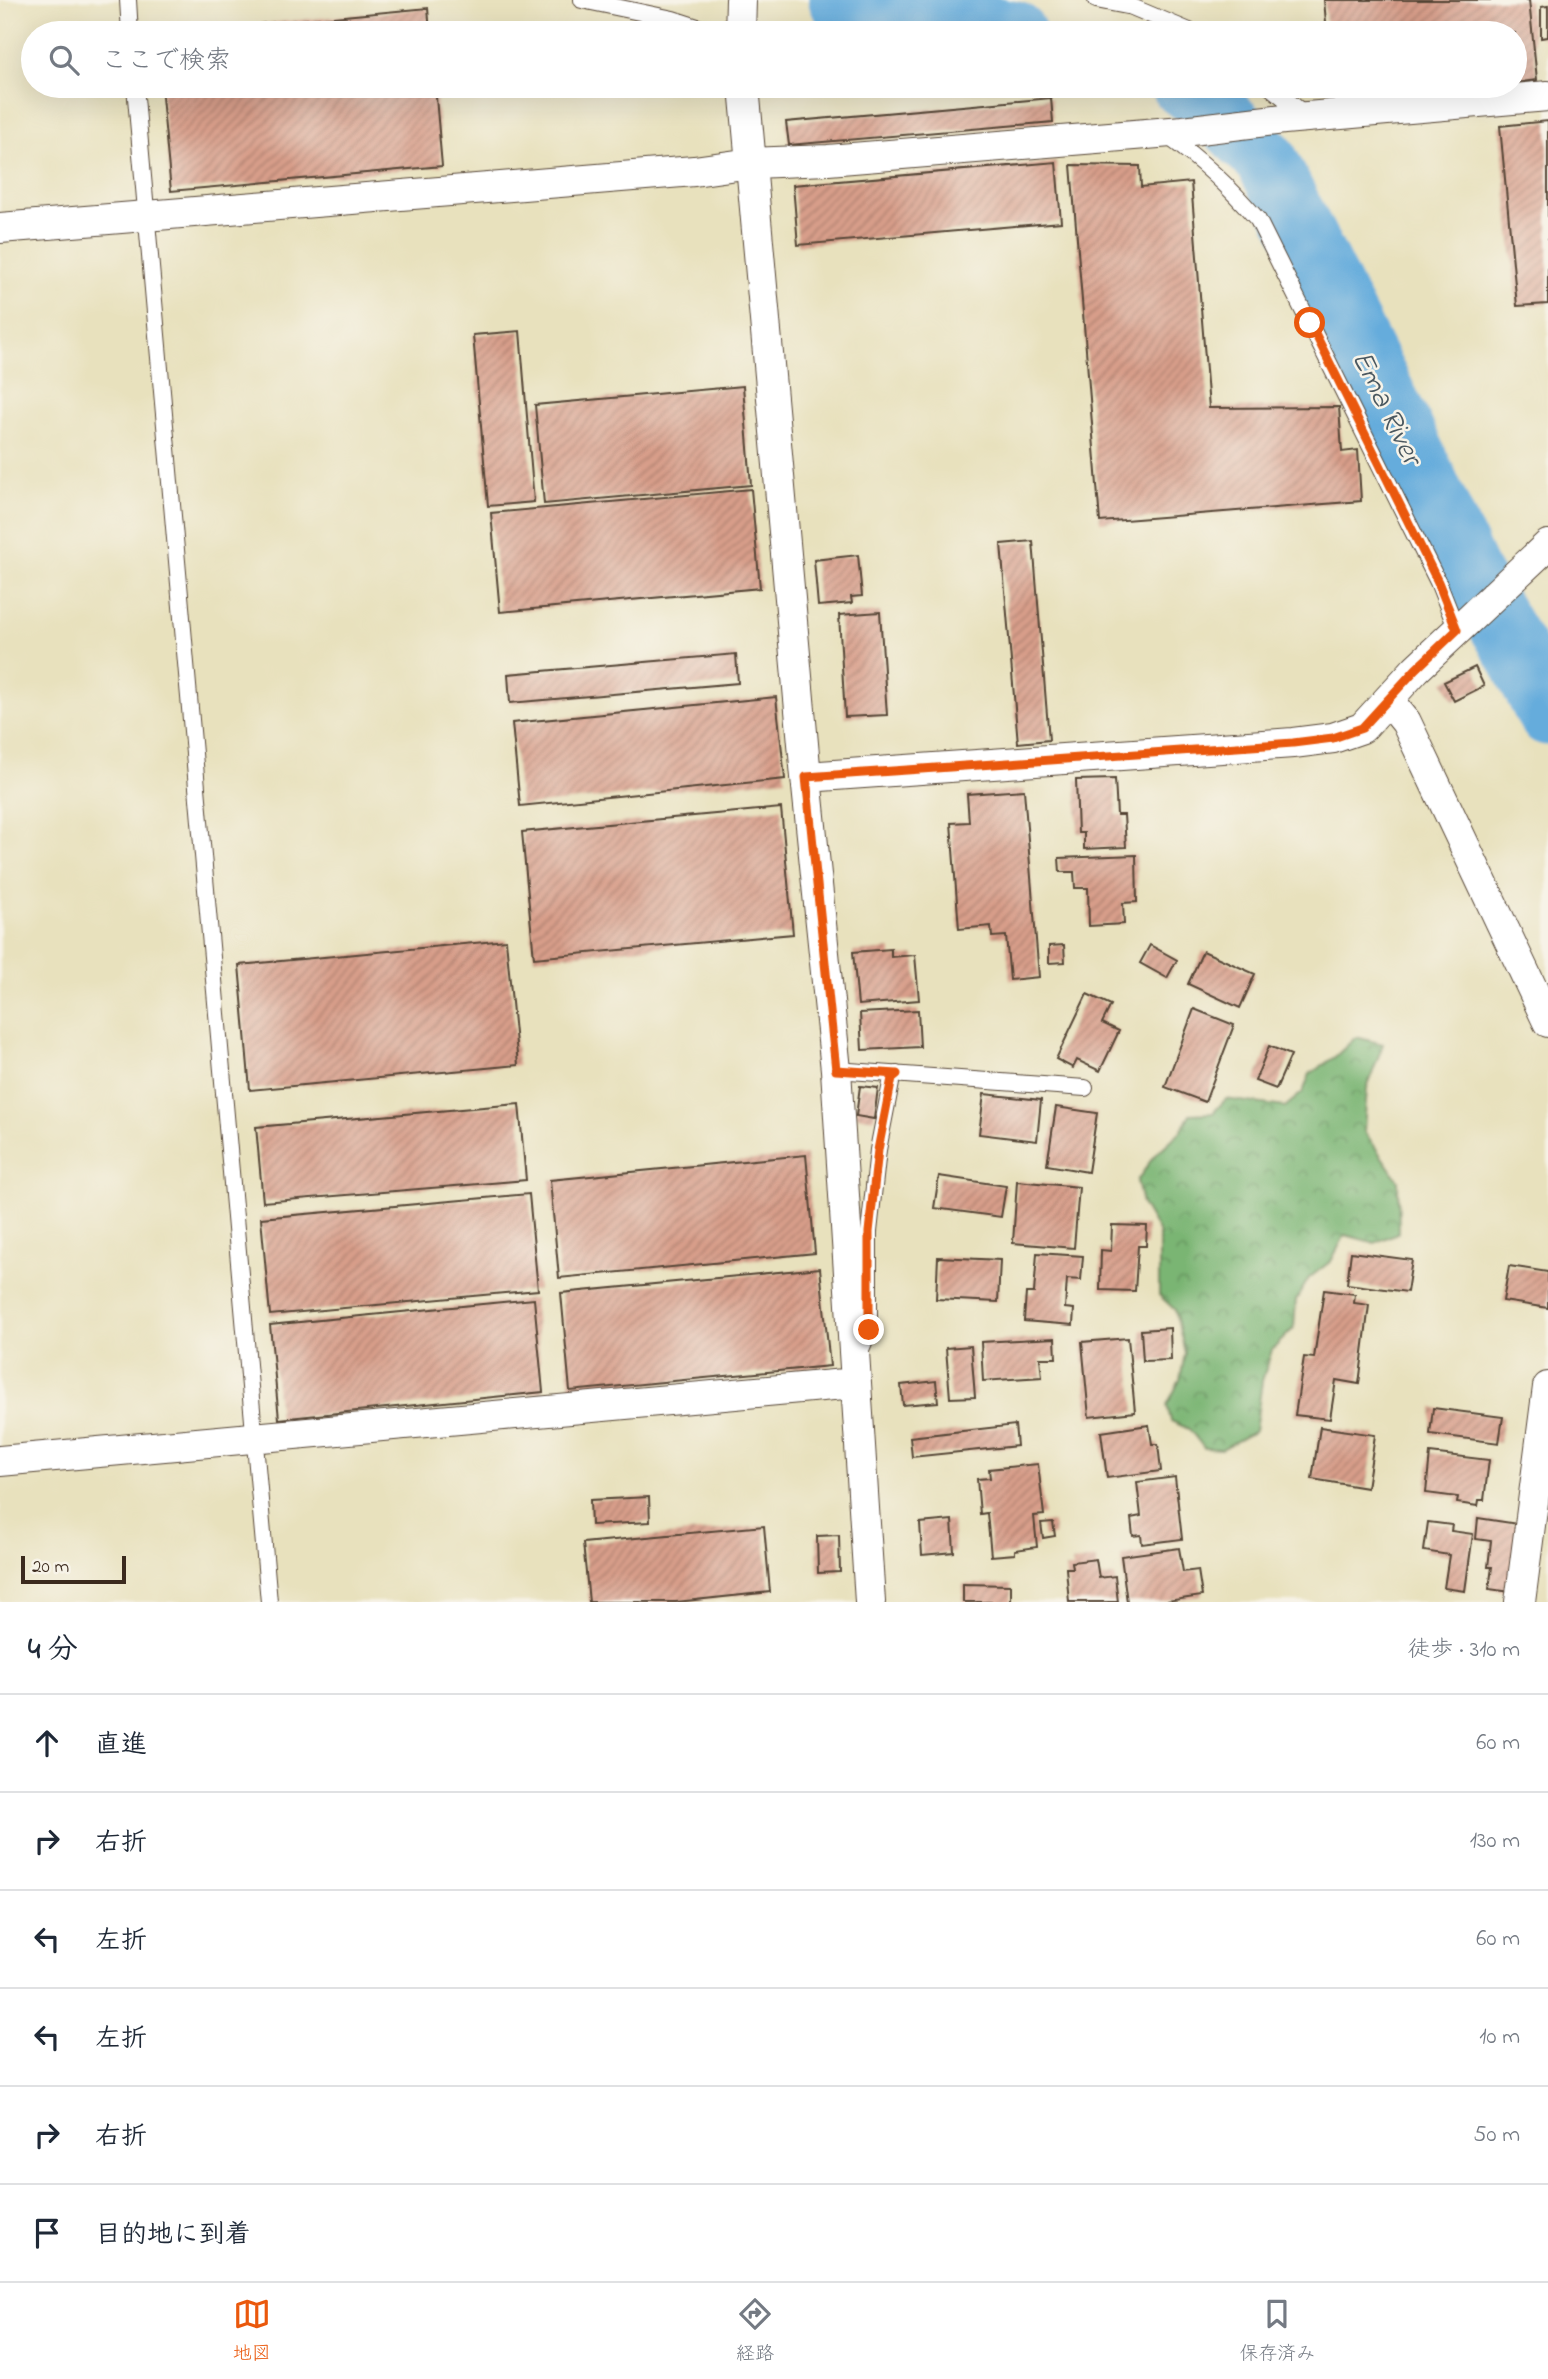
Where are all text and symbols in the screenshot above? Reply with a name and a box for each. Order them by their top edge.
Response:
search box [21,21,1527,98]
icon: search [45,41,83,79]
text: ここで検索 [101,43,231,81]
route start [1294,307,1325,338]
water label: Ema River [1339,344,1434,476]
route end [853,1314,884,1345]
scale bar [21,1553,126,1585]
text: 20 m [32,1554,69,1581]
text: 4 分 [28,1629,78,1673]
text: 徒歩 · 310 m [1407,1634,1520,1667]
icon: ahead [28,1724,66,1762]
text: 直進 [95,1727,147,1765]
text: 60 m [1476,1727,1520,1760]
icon: right [28,1822,66,1860]
text: 右折 [95,1825,147,1863]
text: 130 m [1470,1825,1520,1858]
icon: left [28,1920,66,1958]
text: 左折 [95,1923,147,1961]
text: 60 m [1476,1923,1520,1956]
icon: left [28,2018,66,2056]
text: 左折 [95,2021,147,2059]
text: 10 m [1479,2021,1520,2054]
icon: right [28,2116,66,2154]
text: 右折 [95,2119,147,2157]
text: 50 m [1473,2119,1520,2152]
icon: arrive [28,2214,66,2252]
text: 目的地に到着 [95,2217,251,2255]
tab: 地図 [233,2295,271,2368]
tab: 経路 [736,2295,774,2368]
tab: 保存済み [1239,2295,1315,2368]

